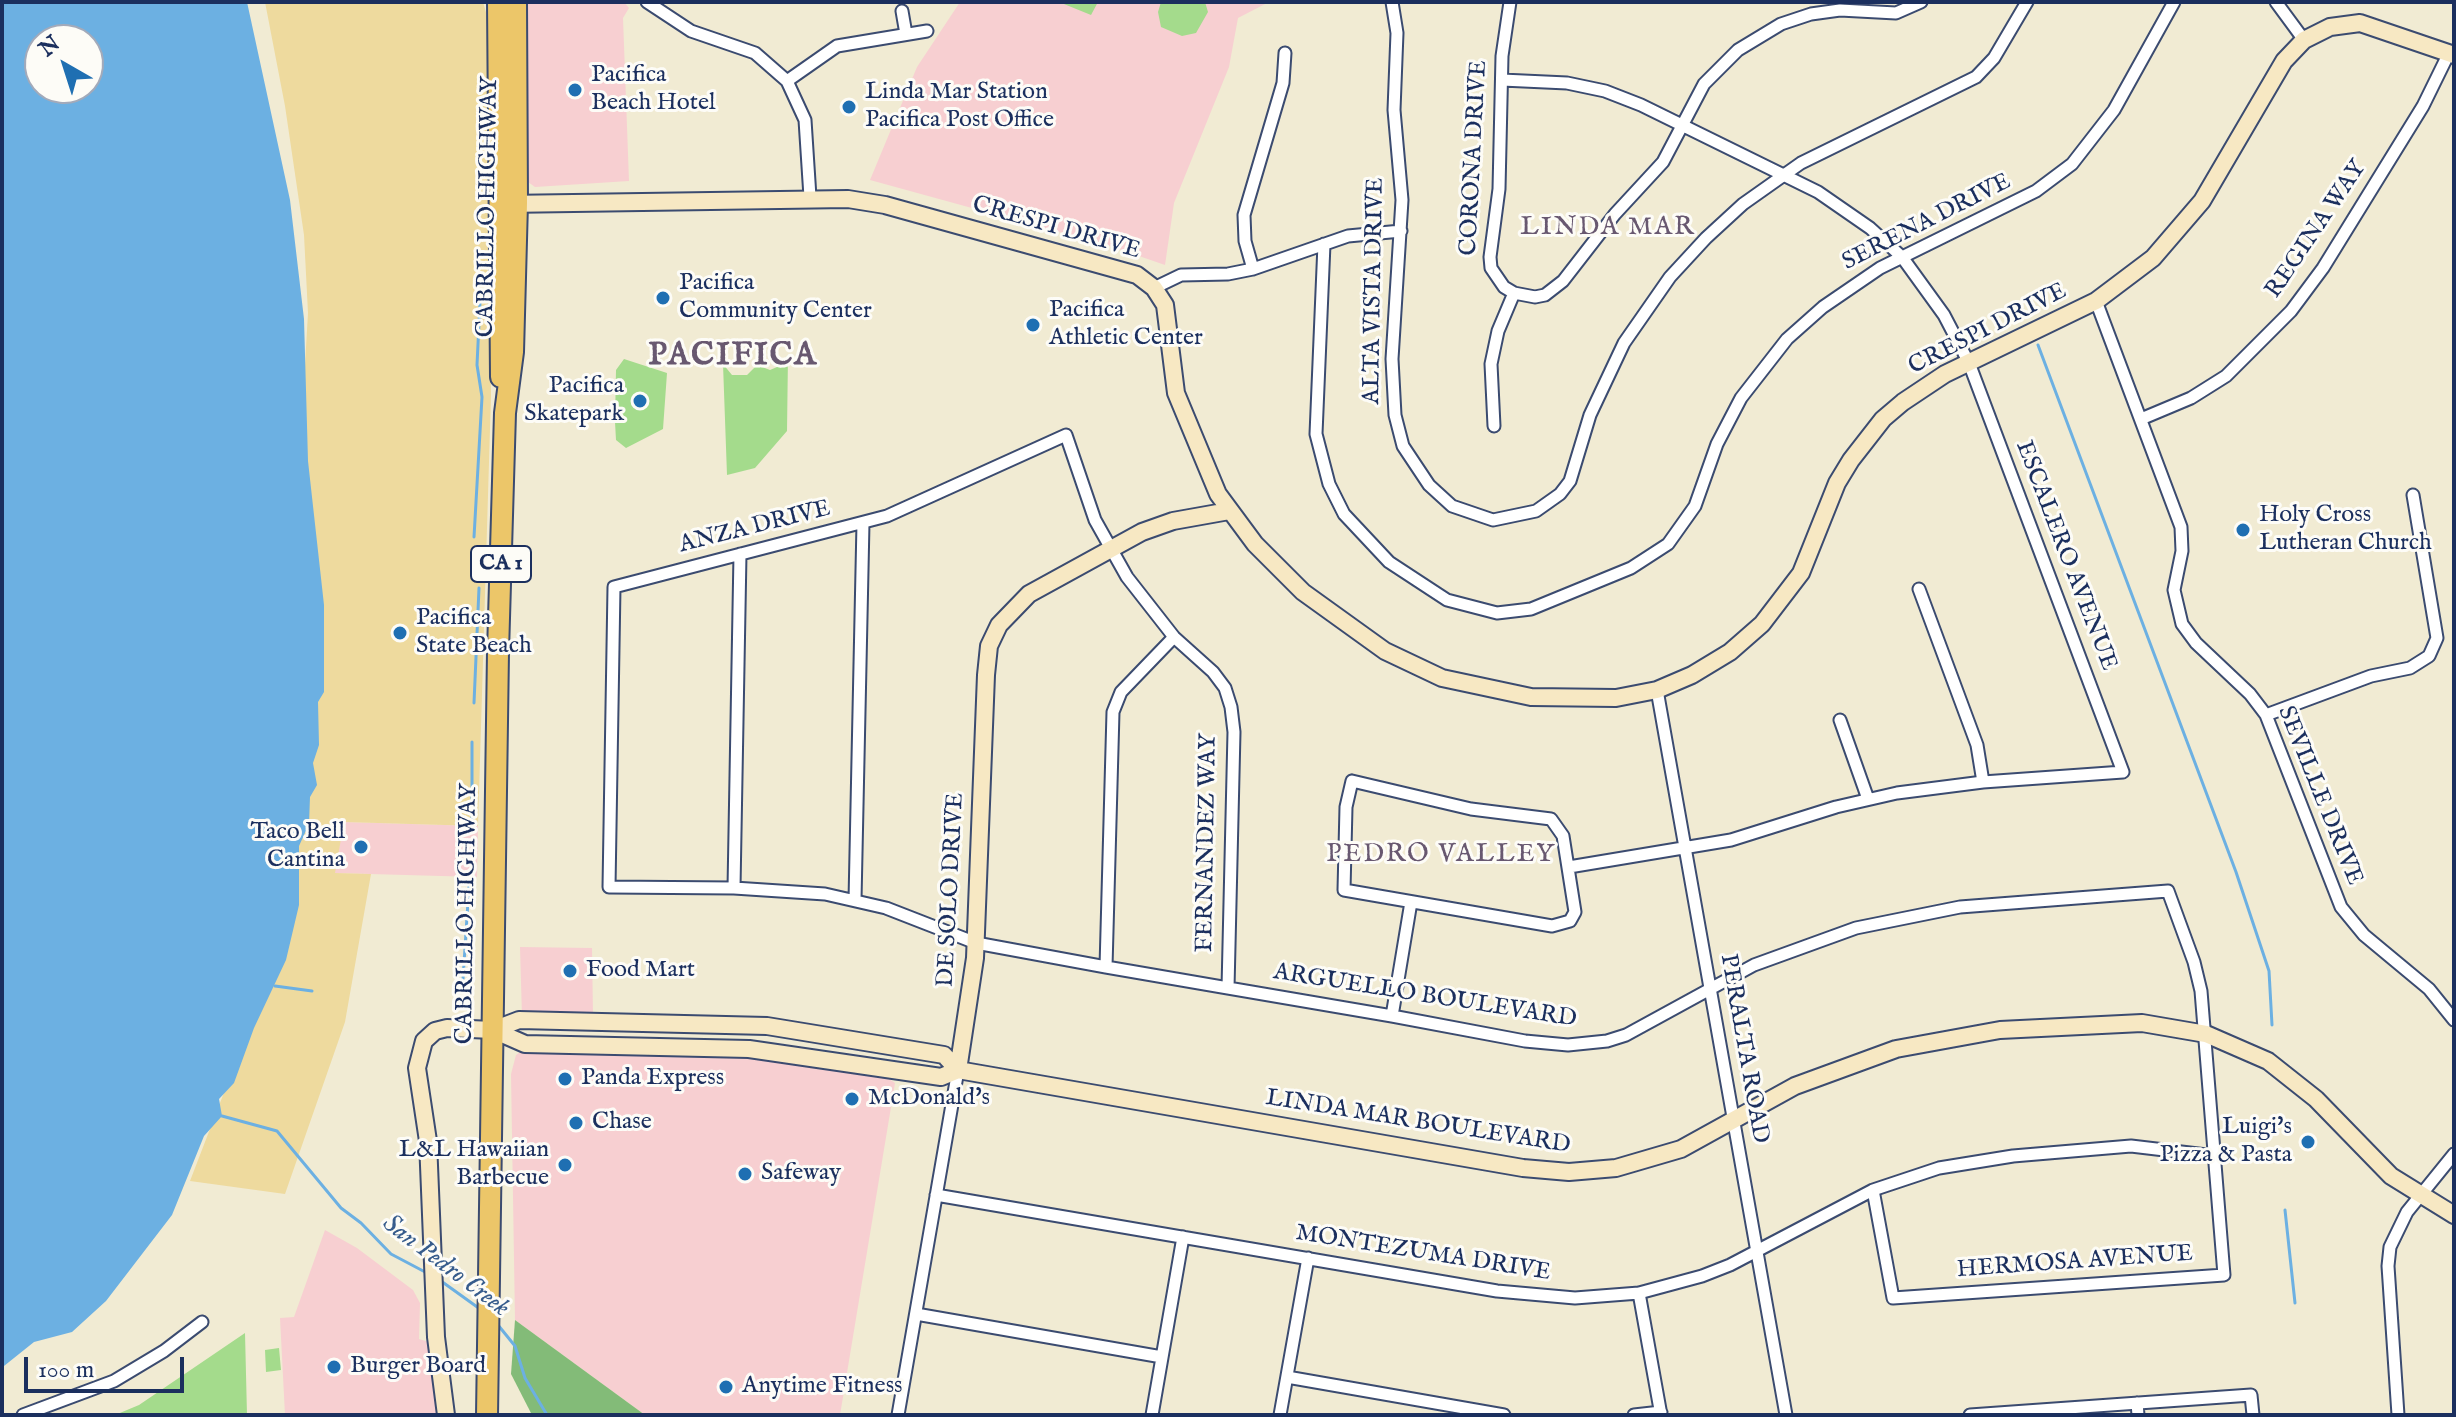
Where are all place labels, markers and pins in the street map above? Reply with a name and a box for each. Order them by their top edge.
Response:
place label: Pacifica Beach Hotel [591,62,716,118]
place label: Linda Mar Station Pacifica Post Office [865,79,1054,135]
marker: Pacifica Beach Hotel [566,81,584,99]
marker: Linda Mar Station Pacifica Post Office [840,98,858,116]
place label: Pacifica Community Center [679,270,872,326]
marker: Pacifica Community Center [654,289,672,307]
place label: Pacifica Athletic Center [1049,297,1203,353]
marker: Pacifica Athletic Center [1024,316,1042,334]
place label: Pacifica Skatepark [524,373,624,429]
marker: Pacifica Skatepark [631,392,649,410]
place label: Holy Cross Lutheran Church [2259,502,2432,558]
marker: Holy Cross Lutheran Church [2234,521,2252,539]
place label: Pacifica State Beach [416,605,532,661]
marker: Pacifica State Beach [391,624,409,642]
place label: Taco Bell Cantina [250,819,345,875]
marker: Taco Bell Cantina [352,838,370,856]
place label: Food Mart [586,957,695,985]
marker: Food Mart [561,962,579,980]
place label: Panda Express [581,1065,724,1093]
marker: Panda Express [556,1070,574,1088]
place label: McDonald's [868,1085,990,1113]
marker: McDonald's [843,1090,861,1108]
place label: Chase [592,1109,652,1137]
marker: Chase [567,1114,585,1132]
place label: Luigi's Pizza & Pasta [2159,1114,2292,1170]
marker: Luigi's Pizza & Pasta [2299,1133,2317,1151]
place label: L&L Hawaiian Barbecue [399,1137,549,1193]
marker: L&L Hawaiian Barbecue [556,1156,574,1174]
place label: Safeway [761,1160,841,1188]
marker: Safeway [736,1165,754,1183]
place label: Burger Board [350,1353,486,1381]
marker: Burger Board [325,1358,343,1376]
place label: Anytime Fitness [742,1373,903,1401]
marker: Anytime Fitness [717,1378,735,1396]

